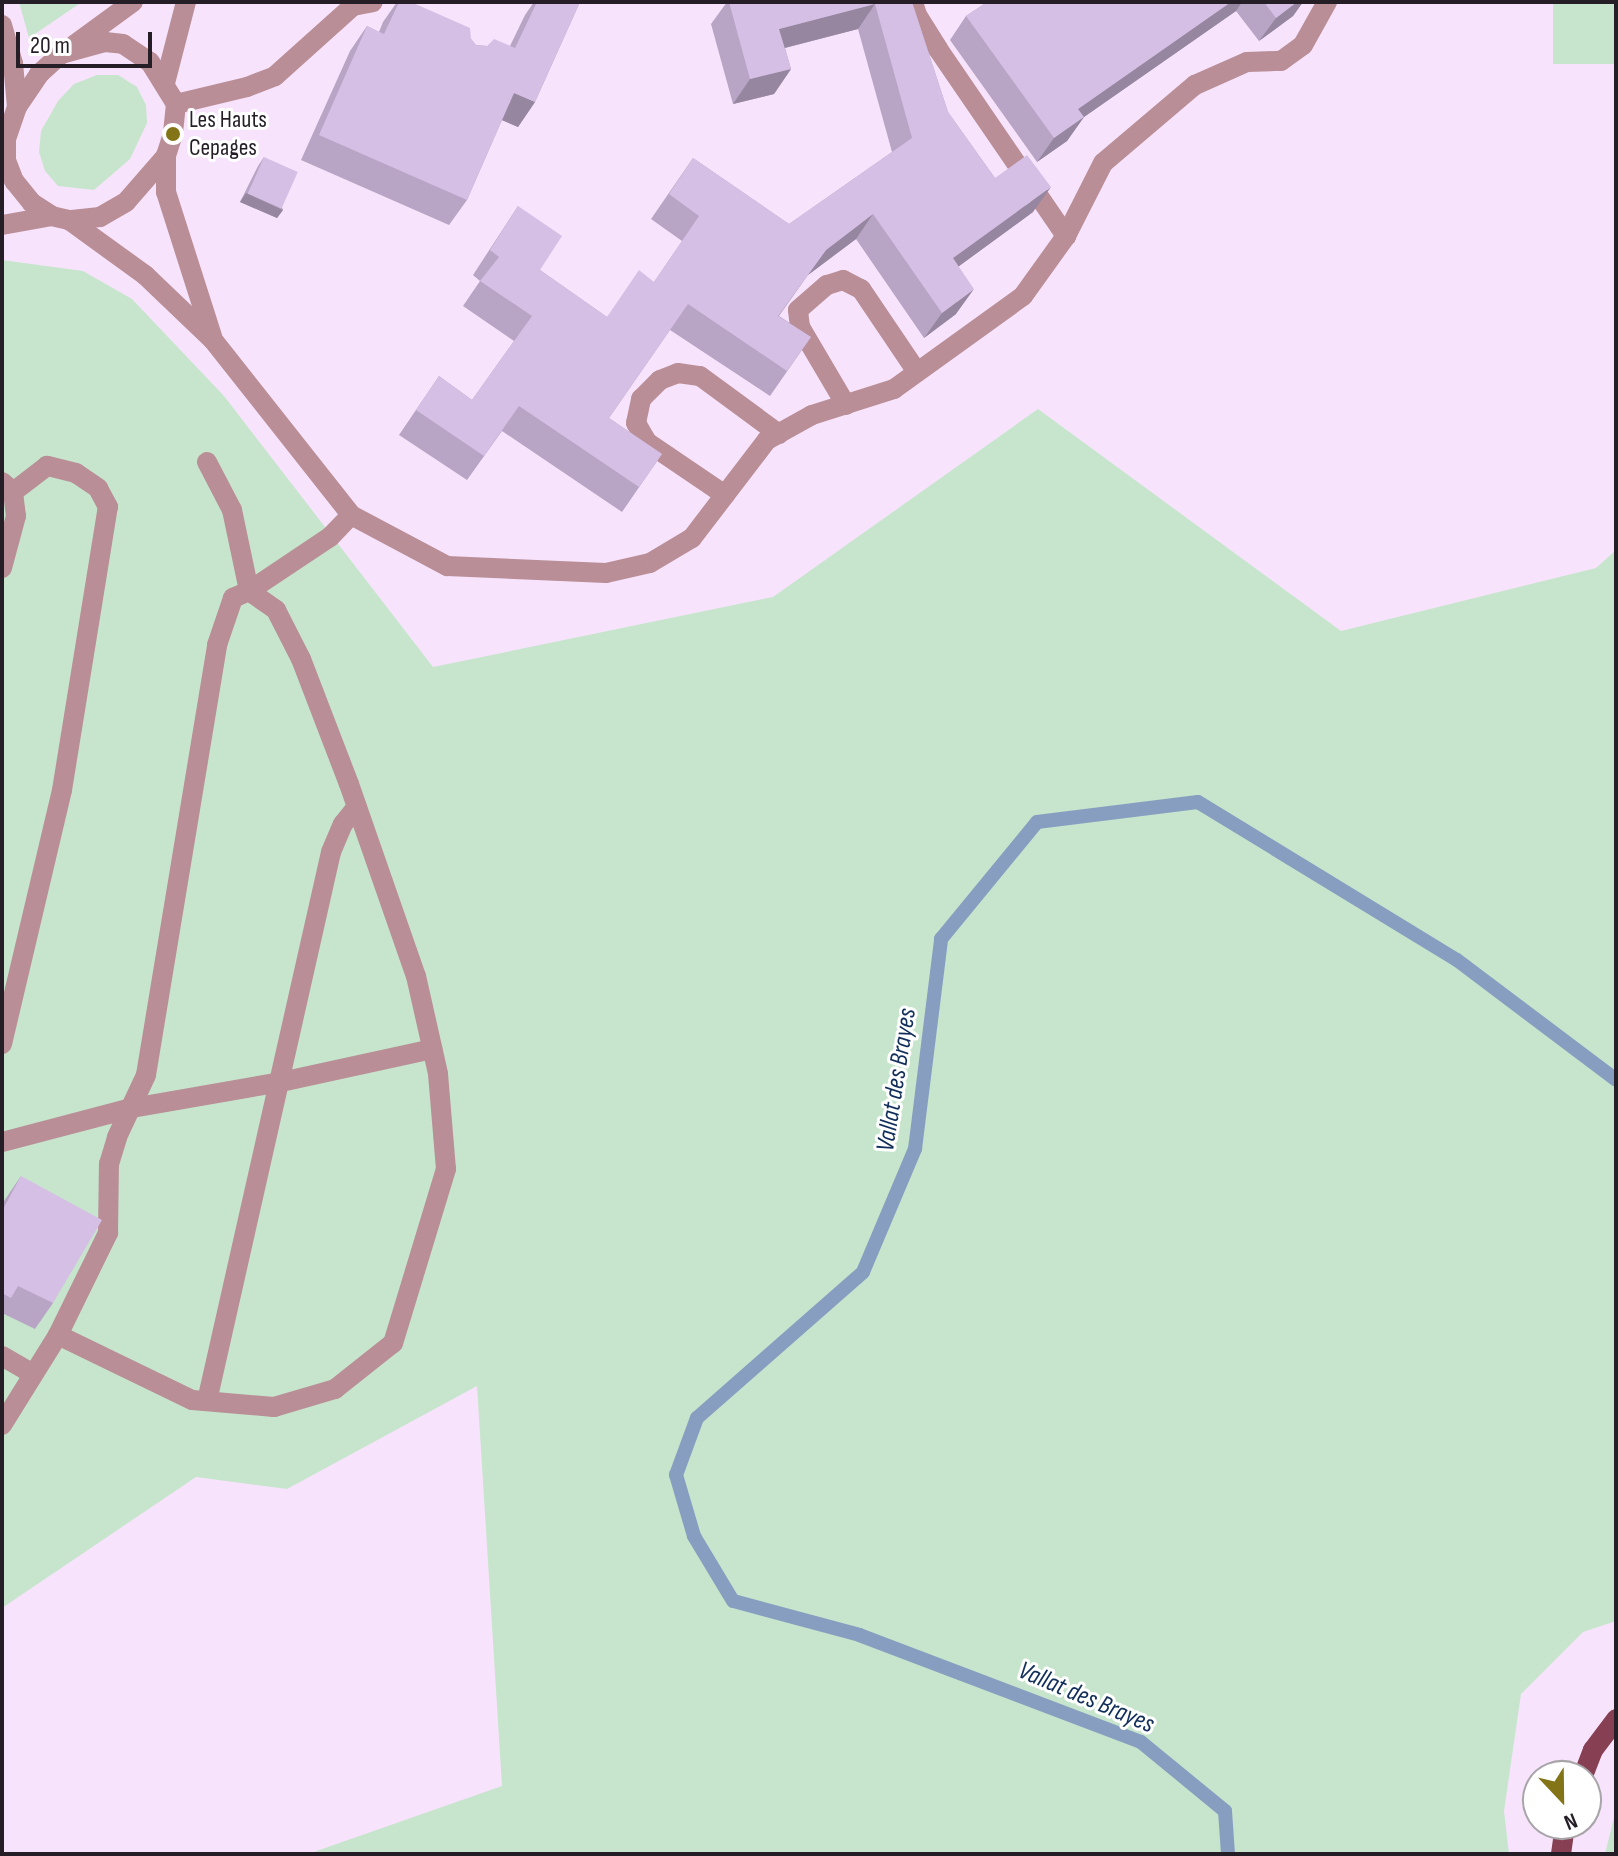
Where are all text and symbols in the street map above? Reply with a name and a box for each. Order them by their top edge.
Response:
scale bar [20,16,156,66]
text: 20 m [30,31,70,60]
place label: Les Hauts Cepages [189,106,267,162]
marker: Les Hauts Cepages [164,125,182,143]
water label: Vallat des Brayes [870,1006,924,1154]
water label: Vallat des Brayes [1013,1655,1159,1741]
north arrow [1522,1760,1602,1840]
text: N [1560,1806,1581,1836]

